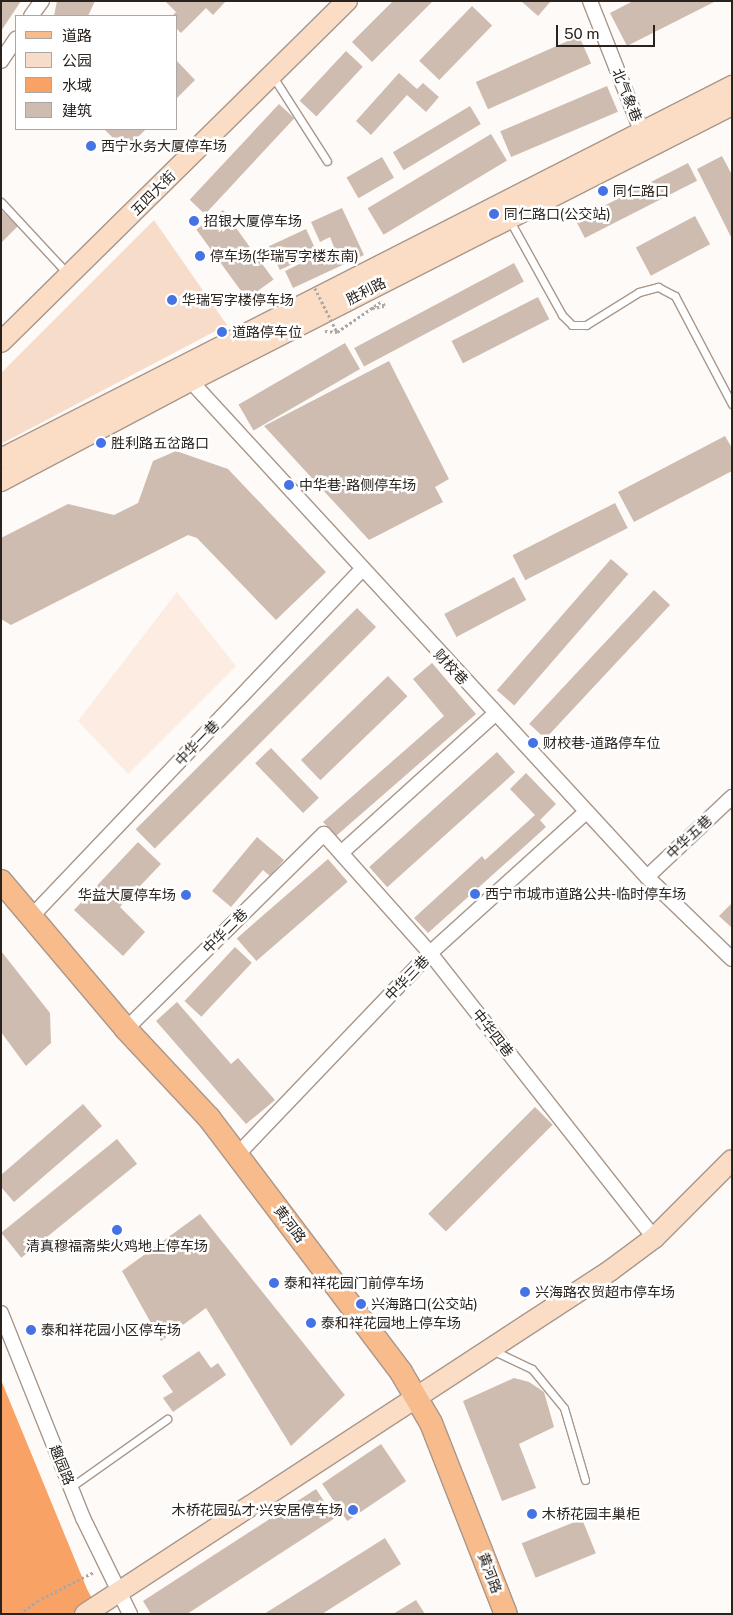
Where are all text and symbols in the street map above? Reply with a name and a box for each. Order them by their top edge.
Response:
legend [15,15,178,130]
scale bar [558,15,657,47]
text: 50 m [564,25,599,42]
text: 道路 [62,27,92,44]
text: 公园 [62,52,92,69]
street label: 北气象巷 [609,66,645,124]
text: 水域 [62,77,92,94]
text: 建筑 [62,102,92,119]
place label: 西宁水务大厦停车场 [101,138,227,154]
marker: 西宁水务大厦停车场 [85,140,97,152]
street label: 五四大街 [127,167,179,219]
place label: 同仁路口 [613,183,669,199]
marker: 同仁路口 [597,185,609,197]
place label: 同仁路口(公交站) [504,206,611,222]
marker: 同仁路口(公交站) [488,208,500,220]
place label: 招银大厦停车场 [204,213,302,229]
marker: 招银大厦停车场 [188,215,200,227]
place label: 停车场(华瑞写字楼东南) [210,248,359,264]
marker: 停车场(华瑞写字楼东南) [194,250,206,262]
street label: 胜利路 [343,274,389,308]
place label: 华瑞写字楼停车场 [182,292,294,308]
marker: 华瑞写字楼停车场 [166,294,178,306]
place label: 道路停车位 [232,324,302,340]
marker: 道路停车位 [216,326,228,338]
place label: 胜利路五岔路口 [111,435,209,451]
marker: 胜利路五岔路口 [95,437,107,449]
place label: 中华巷-路侧停车场 [299,477,416,493]
marker: 中华巷-路侧停车场 [283,479,295,491]
street label: 财校巷 [431,646,471,688]
street label: 中华一巷 [172,717,222,769]
place label: 财校巷-道路停车位 [543,735,660,751]
marker: 财校巷-道路停车位 [527,737,539,749]
street label: 中华五巷 [663,812,715,862]
place label: 西宁市城市道路公共-临时停车场 [485,886,686,902]
place label: 华益大厦停车场 [78,887,176,903]
marker: 西宁市城市道路公共-临时停车场 [469,888,481,900]
marker: 华益大厦停车场 [180,889,192,901]
street label: 中华二巷 [199,905,251,957]
street label: 中华三巷 [382,952,432,1004]
street label: 中华四巷 [469,1006,517,1060]
street label: 黄河路 [271,1202,309,1246]
marker: 清真穆福斋柴火鸡地上停车场 [111,1224,123,1236]
place label: 清真穆福斋柴火鸡地上停车场 [26,1238,208,1254]
place label: 泰和祥花园门前停车场 [284,1275,424,1291]
marker: 泰和祥花园门前停车场 [268,1277,280,1289]
place label: 兴海路农贸超市停车场 [535,1284,675,1300]
marker: 兴海路农贸超市停车场 [519,1286,531,1298]
place label: 兴海路口(公交站) [371,1296,478,1312]
marker: 兴海路口(公交站) [355,1298,367,1310]
place label: 泰和祥花园地上停车场 [321,1315,461,1331]
marker: 泰和祥花园地上停车场 [305,1317,317,1329]
place label: 泰和祥花园小区停车场 [41,1322,181,1338]
marker: 泰和祥花园小区停车场 [25,1324,37,1336]
street label: 趣园路 [46,1442,78,1488]
place label: 木桥花园弘才·兴安居停车场 [172,1502,343,1518]
marker: 木桥花园弘才·兴安居停车场 [347,1504,359,1516]
place label: 木桥花园丰巢柜 [542,1506,640,1522]
marker: 木桥花园丰巢柜 [526,1508,538,1520]
street label: 黄河路 [475,1550,505,1596]

